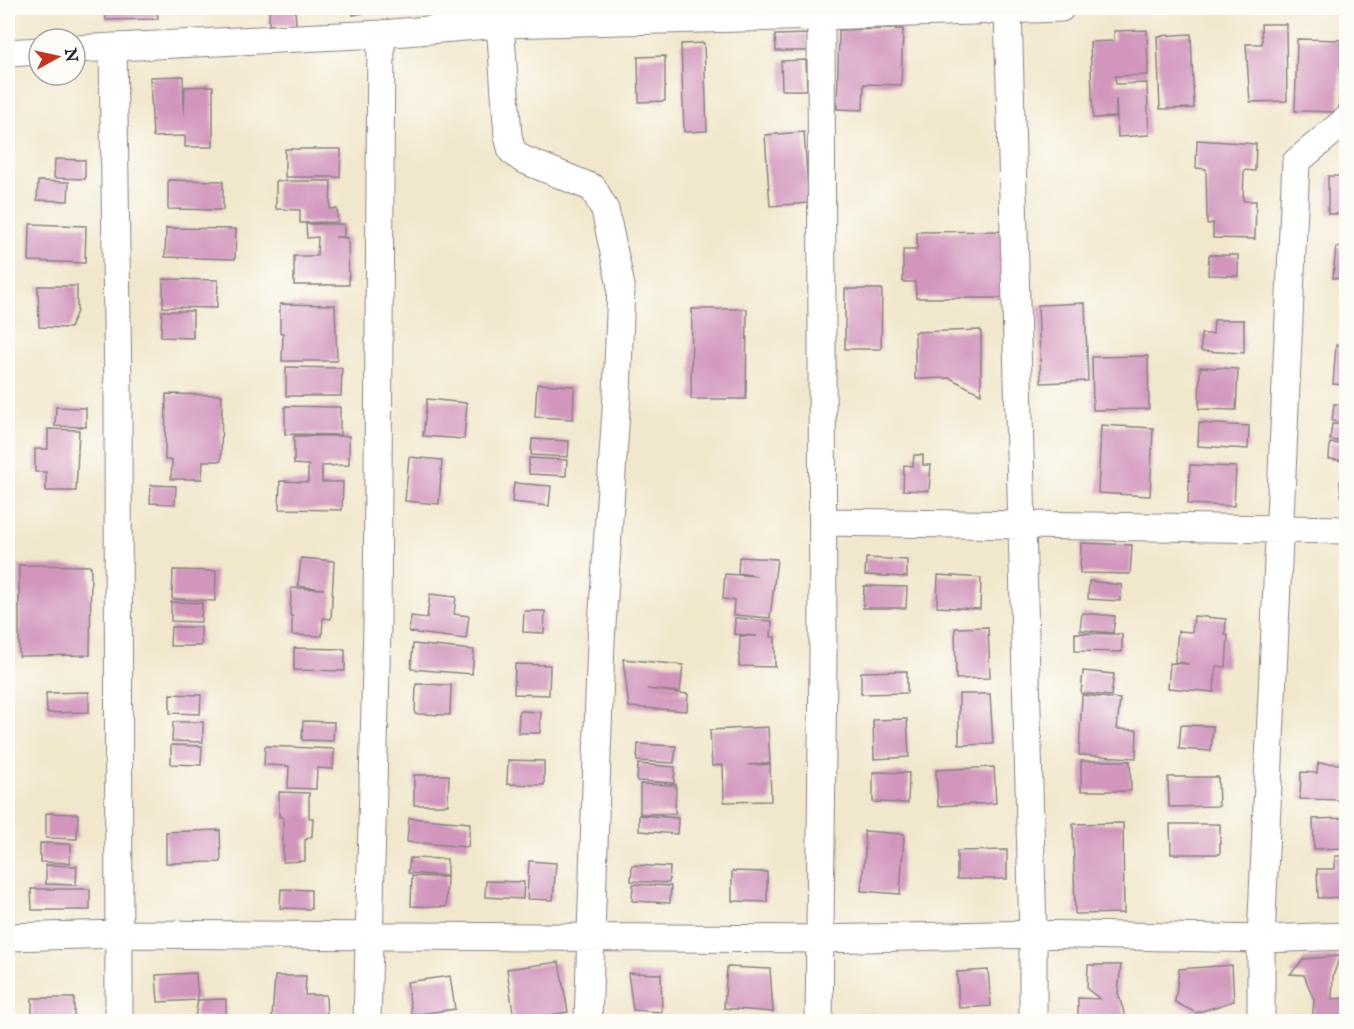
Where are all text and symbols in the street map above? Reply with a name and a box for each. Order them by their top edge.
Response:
north arrow [27,27,87,87]
text: N [59,46,81,64]

